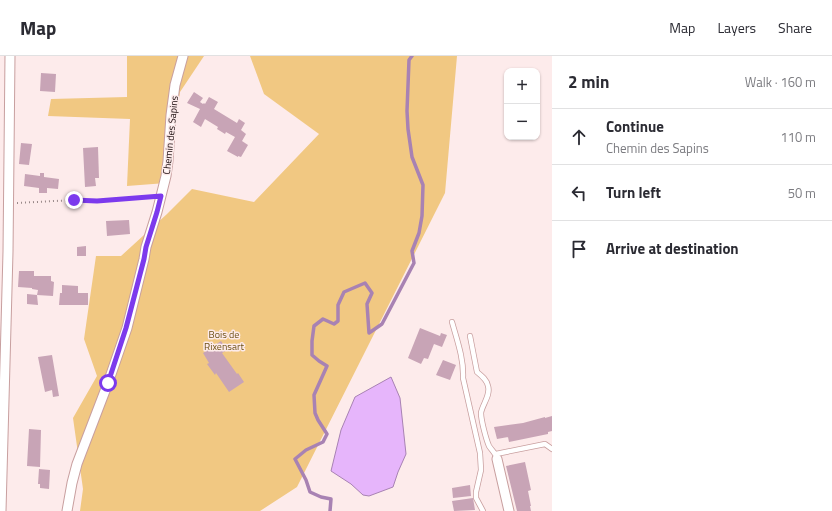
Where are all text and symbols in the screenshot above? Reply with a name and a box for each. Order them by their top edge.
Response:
text: Map [20,13,56,42]
text: Map [669,17,695,38]
text: Layers [717,17,756,38]
text: Share [778,17,812,38]
map controls [504,68,540,140]
button: + [504,68,540,104]
text: 2 min [568,69,609,95]
text: Walk · 160 m [745,72,816,92]
street label: Chemin des Sapins [159,95,182,175]
button: − [504,104,540,140]
text: Continue [606,115,664,138]
icon: ahead [568,126,590,148]
text: 110 m [780,127,816,147]
text: Chemin des Sapins [606,138,709,158]
text: Turn left [606,181,661,204]
icon: left [568,182,590,204]
text: 50 m [788,183,816,203]
route end [65,191,83,209]
text: Arrive at destination [606,237,739,260]
icon: arrive [568,238,590,260]
park label: Bois de Rixensart [204,327,244,354]
route start [99,374,117,392]

